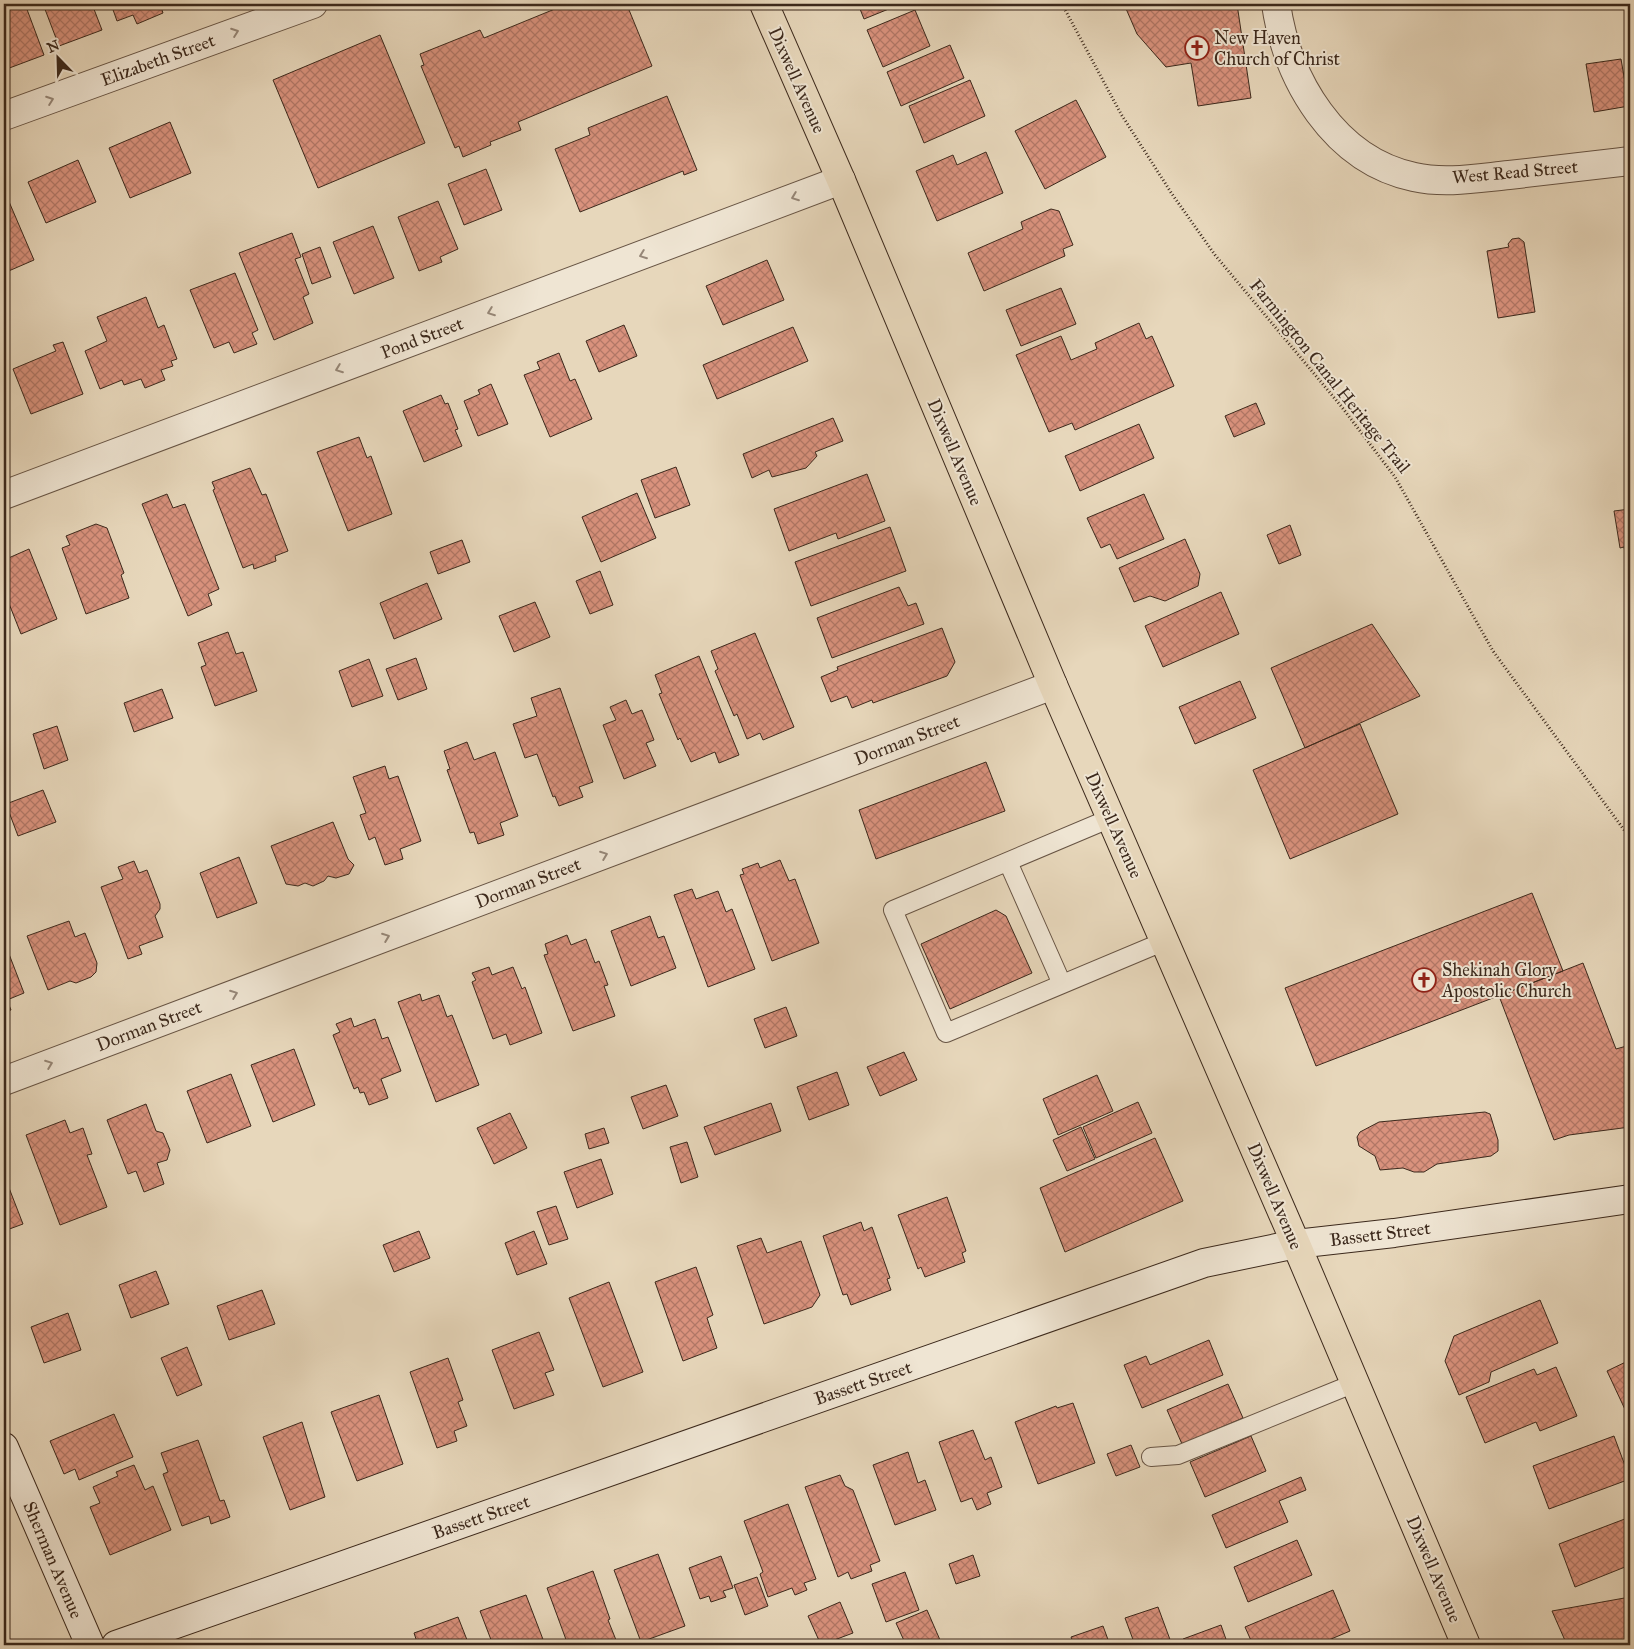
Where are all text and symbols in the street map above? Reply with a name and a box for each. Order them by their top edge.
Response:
street label: Dixwell Avenue [764,23,830,137]
place label: New Haven Church of Christ [1214,27,1341,70]
one-way arrow [230,28,239,38]
street label: Elizabeth Street [98,29,219,91]
north arrow [32,32,82,82]
church icon: New Haven Church of Christ [1184,35,1210,61]
text: N [44,36,62,57]
one-way arrow [45,96,53,106]
street label: West Read Street [1451,155,1579,188]
one-way arrow [791,191,800,202]
one-way arrow [639,249,648,259]
street label: Farmington Canal Heritage Trail [1244,275,1415,478]
one-way arrow [487,306,496,316]
street label: Pond Street [378,312,467,364]
one-way arrow [335,363,344,373]
street label: Dixwell Avenue [923,395,987,509]
street label: Dorman Street [851,710,963,770]
street label: Dixwell Avenue [1081,768,1147,882]
one-way arrow [599,850,607,860]
street label: Dorman Street [472,853,584,913]
one-way arrow [381,933,390,943]
place label: Shekinah Glory Apostolic Church [1441,959,1572,1002]
church icon: Shekinah Glory Apostolic Church [1411,967,1437,993]
one-way arrow [229,990,238,1000]
street label: Dorman Street [93,996,205,1056]
one-way arrow [45,1060,53,1070]
street label: Dixwell Avenue [1243,1139,1307,1253]
street label: Bassett Street [1328,1217,1432,1251]
street label: Bassett Street [811,1356,915,1410]
street label: Bassett Street [429,1490,533,1544]
street label: Sherman Avenue [18,1498,88,1622]
street label: Dixwell Avenue [1402,1512,1466,1626]

